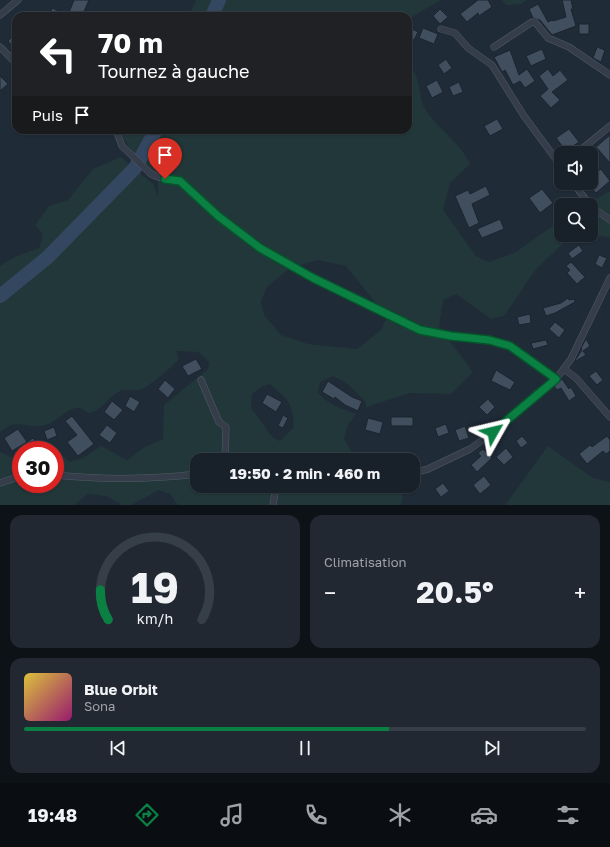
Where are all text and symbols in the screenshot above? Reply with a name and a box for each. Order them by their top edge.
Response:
text: 70 m [98,26,163,59]
icon: left [32,28,84,80]
text: Tournez à gauche [98,60,250,82]
icon: arrive [71,104,93,126]
text: Puis [32,106,63,124]
pin [148,138,182,179]
icon: arrive [154,144,176,166]
map controls [554,146,598,242]
button: sound [554,146,598,190]
button: search [554,198,598,242]
position arrow [472,411,514,453]
speed limit sign: 30 [12,441,64,493]
text: 19:50 · 2 min · 460 m [230,464,380,482]
text: Climatisation [324,554,406,570]
text: 19 [131,561,179,611]
text: 20.5° [416,574,494,610]
text: − [324,579,336,606]
text: + [574,579,586,606]
text: km/h [137,609,173,626]
text: Blue Orbit [84,680,158,698]
text: Sona [84,698,115,714]
icon: previous [107,737,129,759]
icon: pause [294,737,316,759]
icon: next [481,737,503,759]
icon: directions [133,801,161,829]
icon: music [218,801,246,829]
icon: phone [302,801,330,829]
icon: climate [386,801,414,829]
icon: car [470,801,498,829]
icon: filters [554,801,582,829]
text: 19:48 [28,804,77,826]

